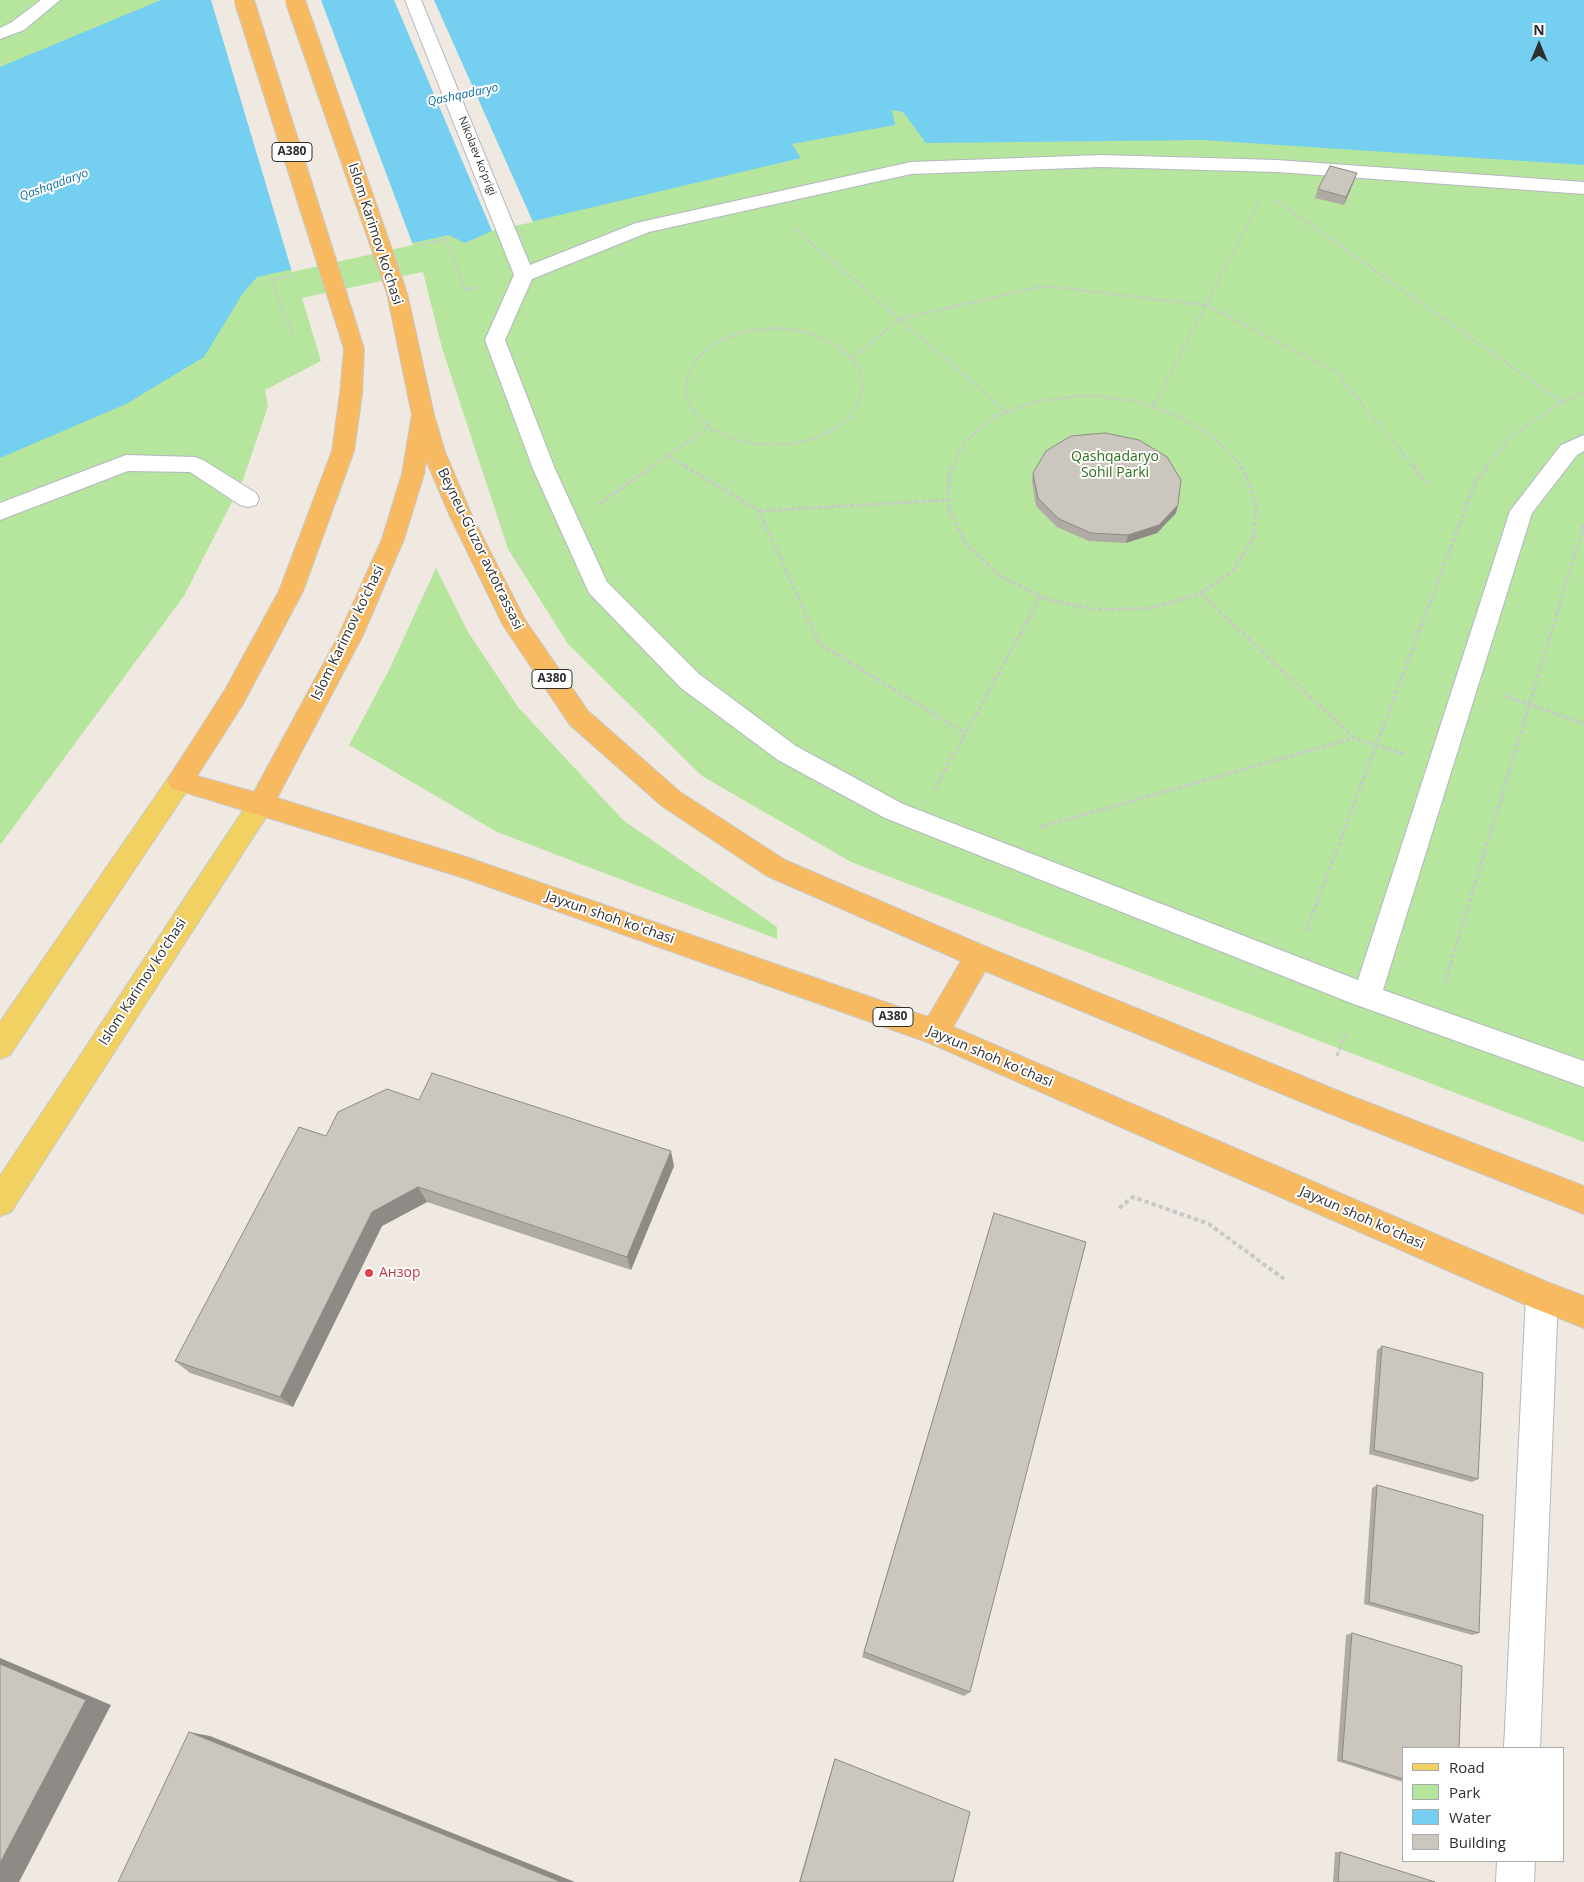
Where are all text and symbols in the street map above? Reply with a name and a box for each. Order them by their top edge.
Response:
north arrow [1514,20,1564,70]
text: N [1533,20,1545,39]
water label: Qashqadaryo [426,80,500,110]
street label: Nikolaev ko‘prigi [455,115,499,197]
road number: A380 [272,142,312,162]
street label: Islom Karimov ko‘chasi [344,161,406,307]
water label: Qashqadaryo [18,166,90,204]
park label: Qashqadaryo Sohil Parki [1071,449,1159,482]
street label: Beyneu-G'uzor avtotrassasi [434,465,526,633]
street label: Islom Karimov ko‘chasi [308,563,388,703]
road number: A380 [532,670,572,689]
street label: Jayxun shoh ko'chasi [544,888,676,948]
street label: Islom Karimov ko‘chasi [96,915,190,1049]
road number: A380 [873,1008,913,1026]
street label: Jayxun shoh ko'chasi [925,1023,1055,1091]
street label: Jayxun shoh ko'chasi [1297,1183,1427,1253]
place label: Анзор [379,1265,420,1281]
marker: Анзор [363,1267,375,1279]
legend [1402,1747,1564,1862]
text: Road [1449,1757,1485,1777]
text: Park [1449,1782,1480,1802]
text: Water [1449,1807,1491,1827]
text: Building [1449,1832,1506,1852]

